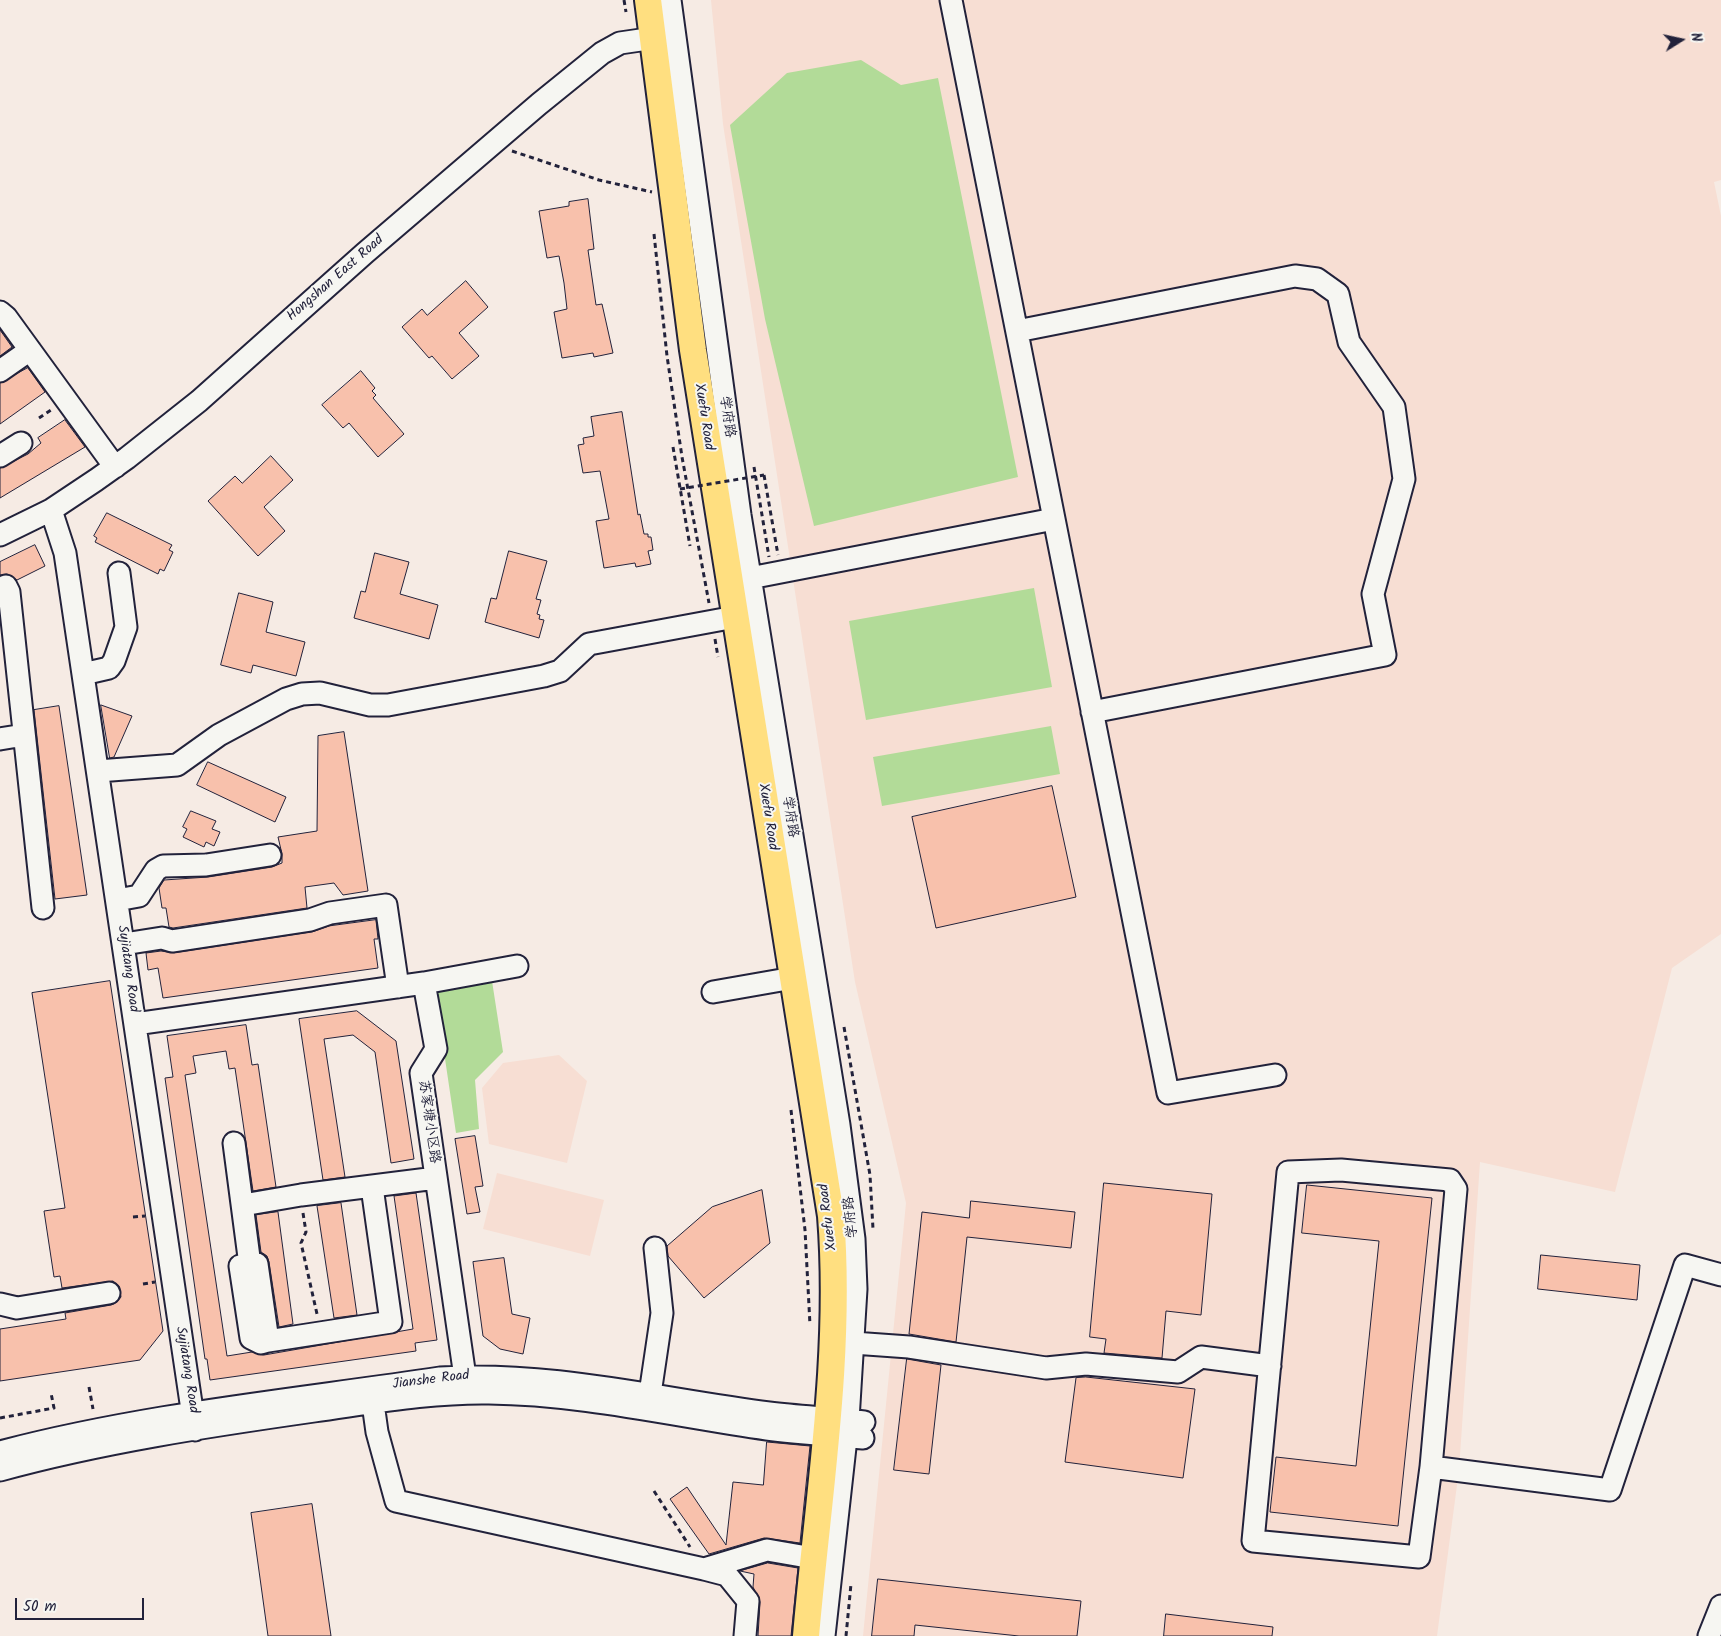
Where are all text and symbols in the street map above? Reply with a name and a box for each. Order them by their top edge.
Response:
north arrow [1656,15,1706,65]
text: N [1684,31,1707,44]
street label: Hongshan East Road [284,232,388,326]
street label: Xuefu Road [689,382,717,452]
street label: 学府路 [715,395,737,439]
street label: Xuefu Road [753,782,781,852]
street label: 学府路 [777,795,801,839]
street label: Sujiatang Road [113,925,141,1013]
street label: 苏家塘小区路 [414,1079,442,1165]
street label: Xuefu Road [817,1183,841,1251]
street label: 学府路 [841,1195,863,1239]
street label: Sujiatang Road [171,1326,201,1414]
street label: Jianshe Road [392,1368,470,1394]
scale bar [18,1588,146,1620]
text: 50 m [23,1595,57,1619]

